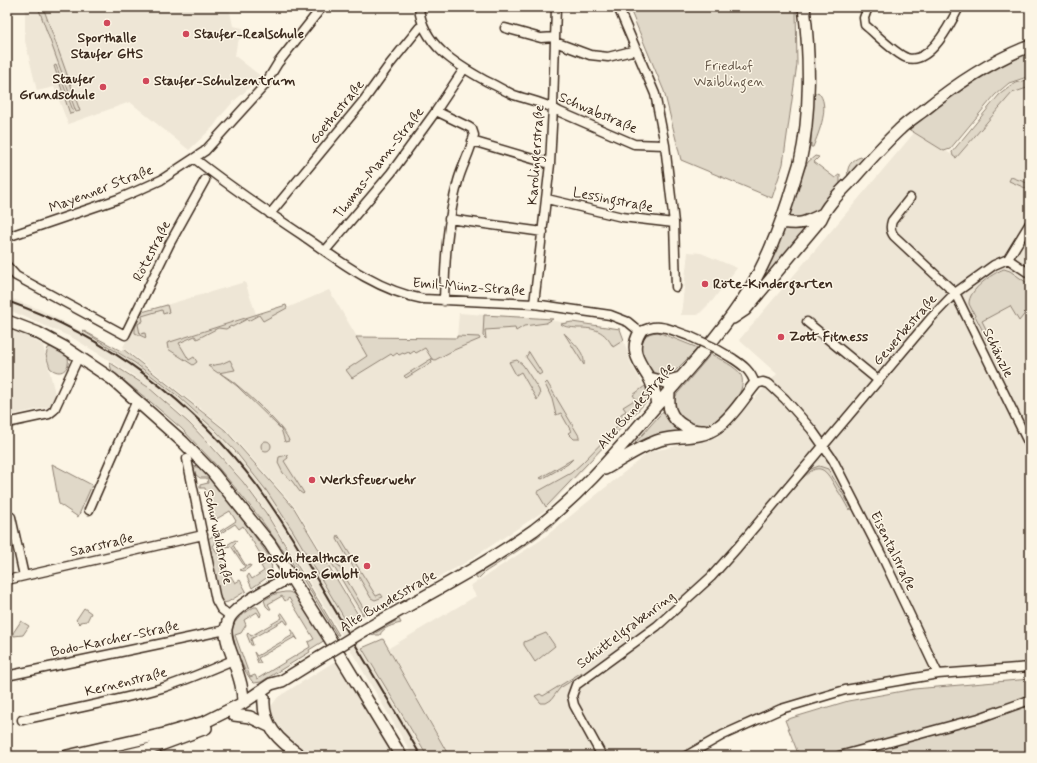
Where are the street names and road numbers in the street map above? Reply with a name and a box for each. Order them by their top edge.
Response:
street label: Goethestraße [306,76,368,148]
street label: Schwabstraße [556,88,640,138]
street label: Thomas-Mann-Straße [330,103,428,222]
street label: Karolingerstraße [524,104,550,206]
street label: Mayenner Straße [46,161,156,217]
street label: Lessingstraße [571,183,655,219]
street label: Rötestraße [129,217,175,285]
street label: Emil-Münz-Straße [412,274,526,300]
street label: Gewerbestraße [869,290,941,369]
street label: Schänzle [978,325,1018,381]
street label: Alte Bundesstraße [593,359,679,453]
street label: Schurwaldstraße [199,488,237,586]
street label: Eisentalstraße [866,508,920,594]
street label: Saarstraße [68,529,136,561]
street label: Alte Bundesstraße [336,566,440,636]
street label: Schüttelgrabenring [573,587,680,674]
street label: Bodo-Karcher-Straße [49,617,181,661]
street label: Kernenstraße [83,663,169,701]

